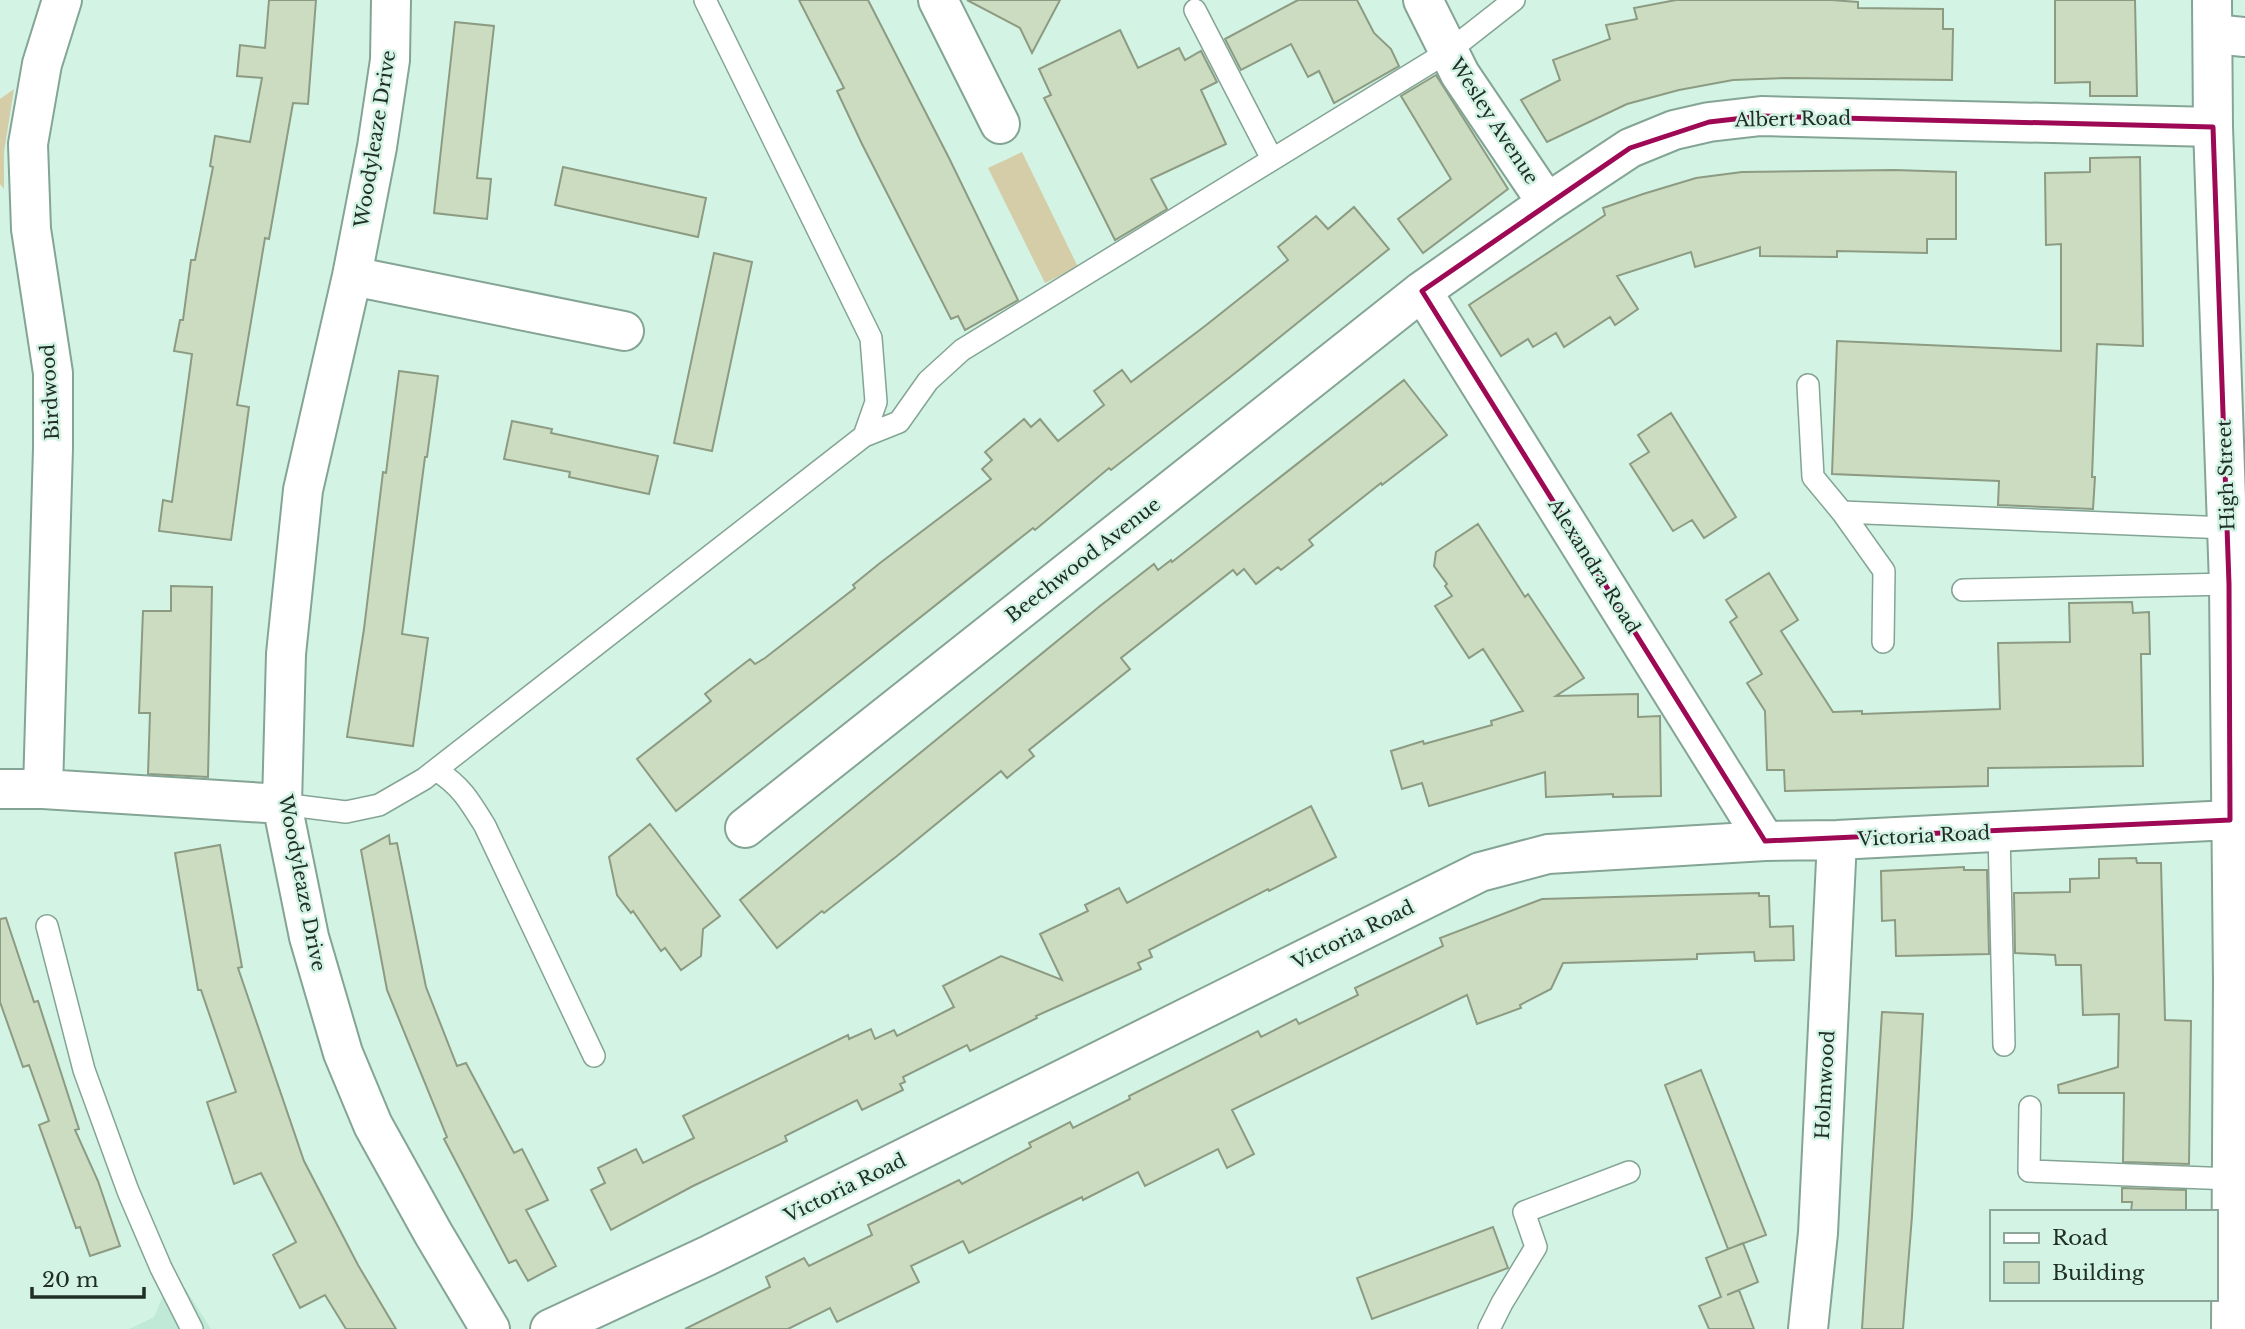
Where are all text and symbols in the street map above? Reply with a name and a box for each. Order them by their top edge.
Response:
street label: Woodyleaze Drive [349,49,400,230]
street label: Wesley Avenue [1444,53,1543,188]
street label: Albert Road [1734,106,1852,132]
street label: Birdwood [36,343,64,441]
street label: High Street [2213,418,2239,531]
street label: Beechwood Avenue [1001,493,1165,627]
street label: Alexandra Road [1543,493,1645,638]
street label: Woodyleaze Drive [273,792,330,973]
street label: Victoria Road [1856,821,1991,851]
street label: Victoria Road [1287,895,1418,975]
street label: Holmwood [1811,1030,1839,1140]
street label: Victoria Road [779,1148,910,1228]
legend [1990,1210,2217,1301]
text: Road [2052,1225,2108,1251]
scale bar [32,1256,144,1300]
text: Building [2052,1260,2145,1286]
text: 20 m [42,1267,99,1293]

